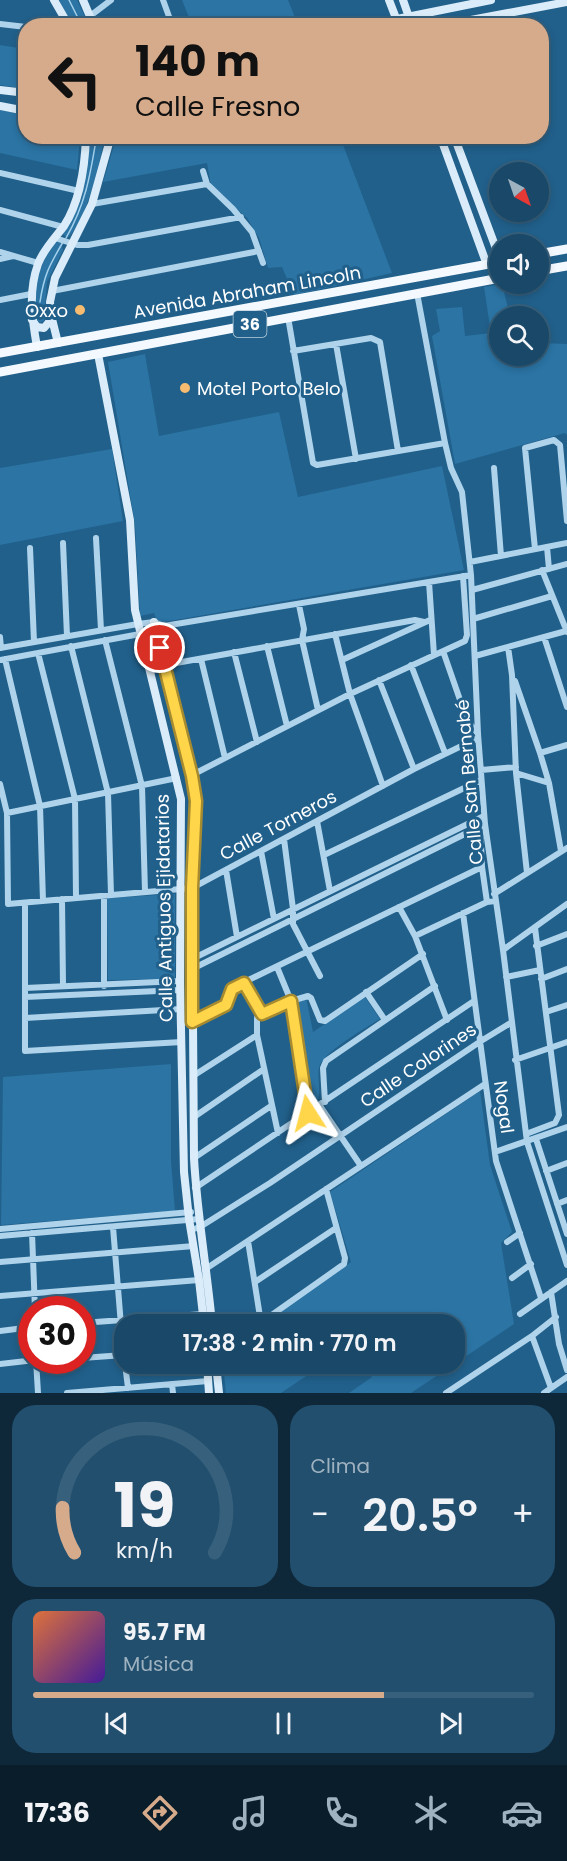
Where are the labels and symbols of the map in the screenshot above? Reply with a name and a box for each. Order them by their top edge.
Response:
north arrow [489,162,549,222]
street label: Avenida Abraham Lincoln [131,260,363,324]
place label: Oxxo [25,298,68,323]
marker: Oxxo [73,303,87,317]
road number: 36 [234,311,266,337]
place label: Motel Porto Belo [197,376,341,401]
marker: Motel Porto Belo [178,381,192,395]
pin [134,622,185,673]
street label: Calle San Bernabé [449,698,489,866]
street label: Calle Torneros [215,784,341,866]
street label: Calle Antiguos Ejidatarios [150,794,178,1022]
street label: Calle Colorines [355,1017,481,1113]
street label: Nogal [488,1079,520,1135]
position arrow [276,1081,340,1145]
speed limit sign: 30 [18,1296,96,1374]

